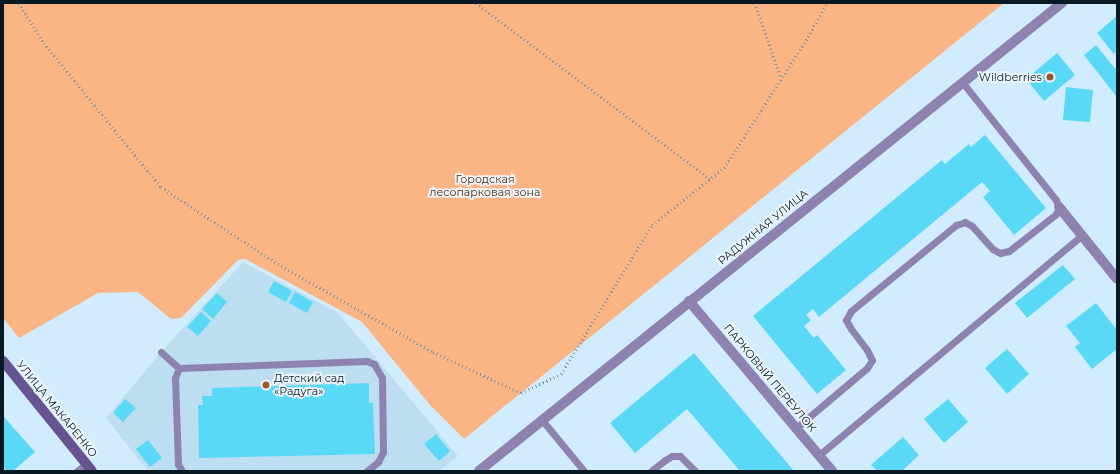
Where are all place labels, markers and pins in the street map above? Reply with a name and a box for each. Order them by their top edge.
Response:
place label: Wildberries [979,70,1042,84]
marker: Wildberries [1045,72,1055,82]
place label: Детский сад «Радуга» [274,372,344,398]
marker: Детский сад «Радуга» [261,380,271,390]

